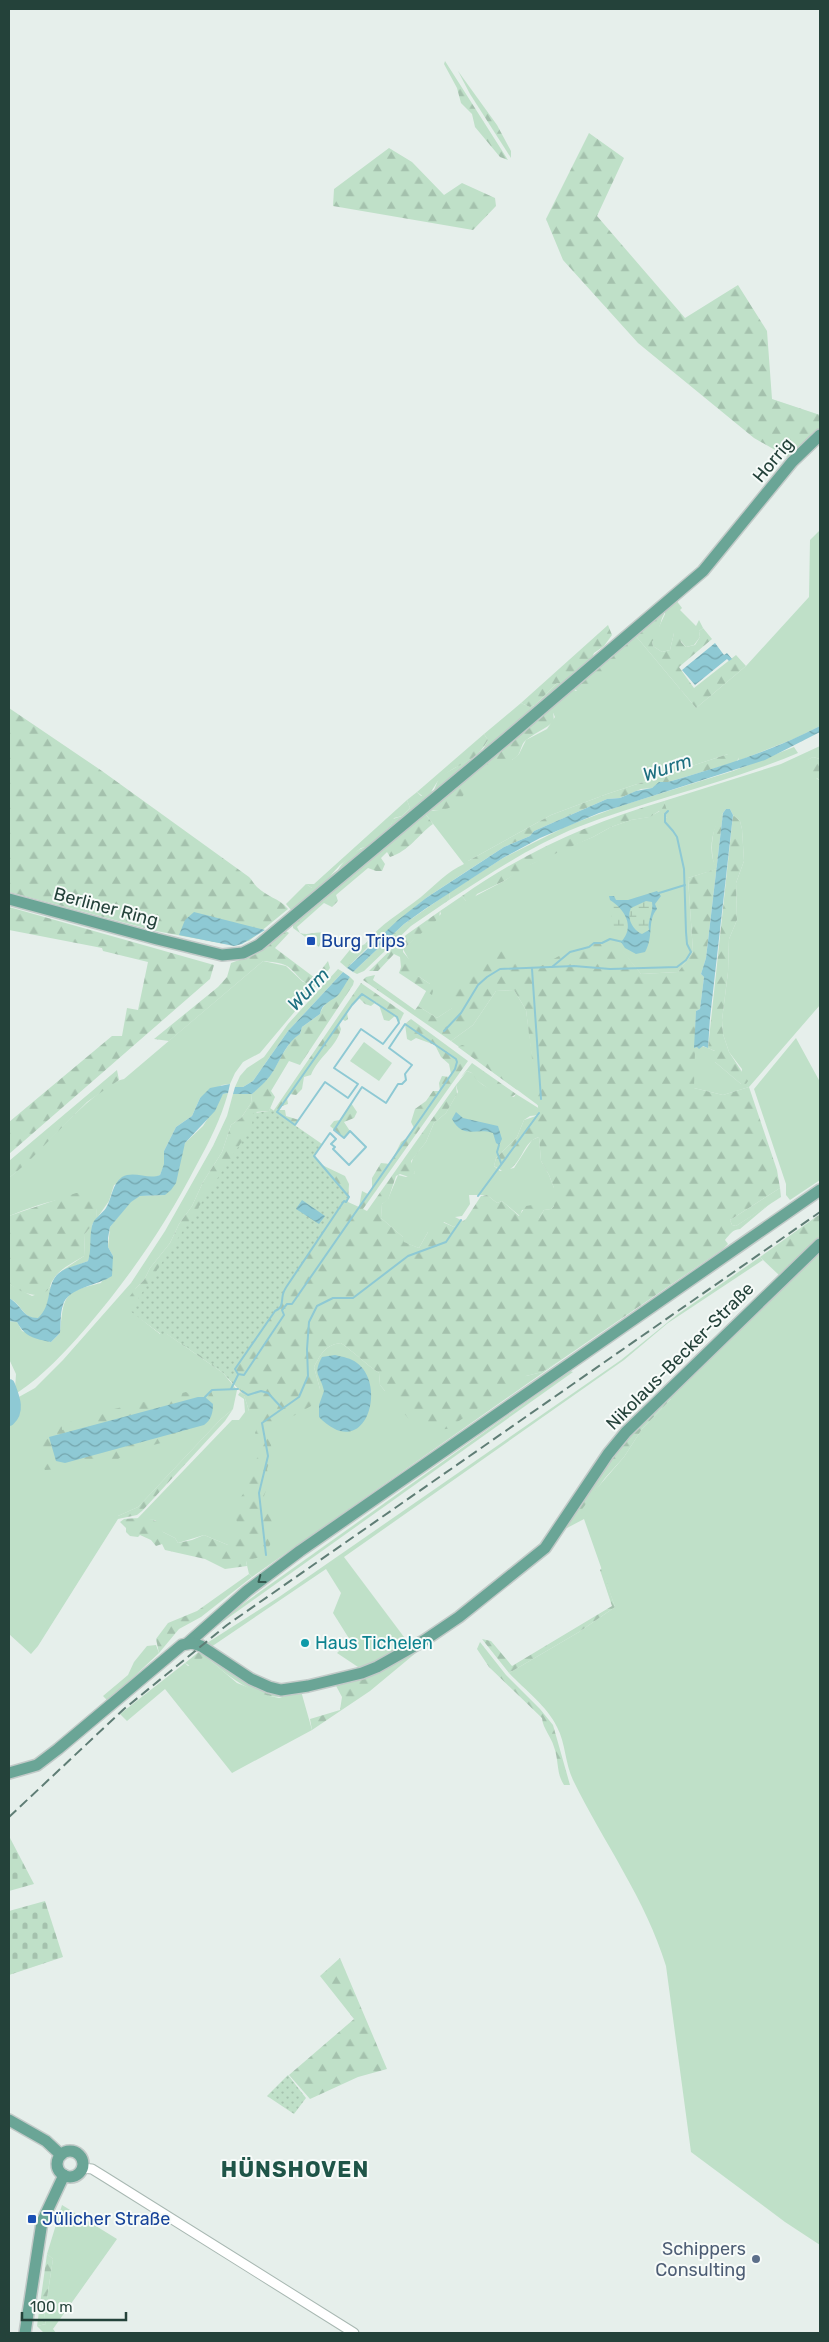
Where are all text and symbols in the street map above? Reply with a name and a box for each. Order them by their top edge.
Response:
street label: Horrig [748,433,798,487]
water label: Wurm [640,749,695,786]
street label: Berliner Ring [51,882,161,932]
place label: Burg Trips [321,930,405,952]
marker: Burg Trips [305,935,317,947]
water label: Wurm [283,963,334,1015]
street label: Nikolaus-Becker-Straße [602,1278,758,1434]
one-way arrow [258,1575,267,1583]
place label: Haus Tichelen [315,1632,433,1654]
marker: Haus Tichelen [299,1637,311,1649]
district label: HÜNSHOVEN [221,2156,369,2183]
place label: Jülicher Straße [42,2208,170,2230]
marker: Jülicher Straße [26,2213,38,2225]
place label: Schippers Consulting [655,2238,746,2281]
marker: Schippers Consulting [750,2253,762,2265]
scale bar [22,2290,126,2322]
text: 100 m [30,2298,72,2316]

